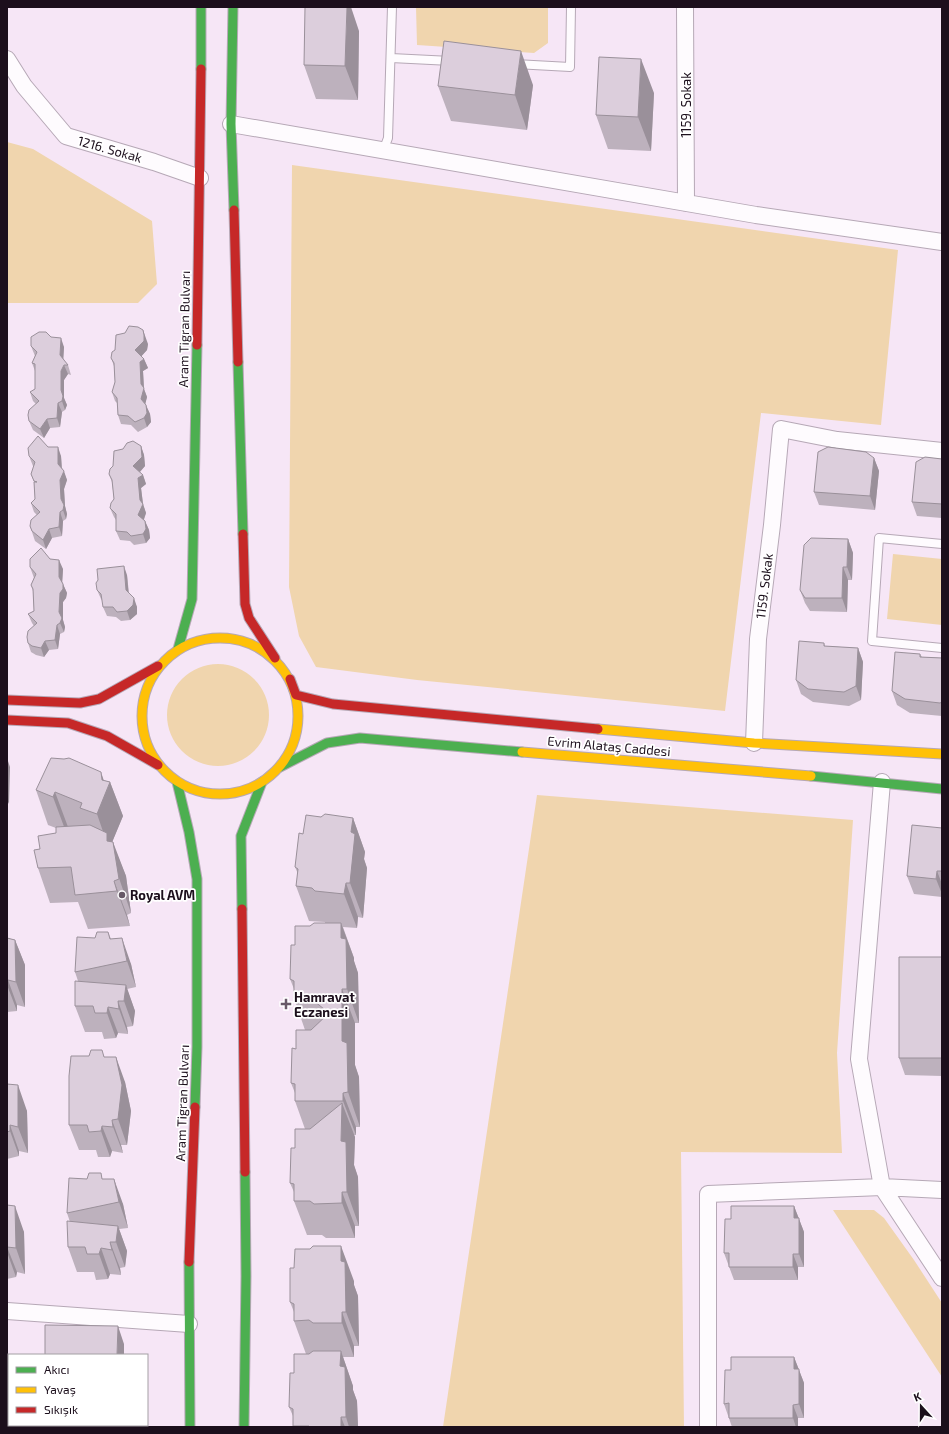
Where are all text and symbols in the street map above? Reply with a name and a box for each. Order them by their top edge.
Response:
street label: 1159. Sokak [678,72,694,138]
street label: 1216. Sokak [76,132,144,166]
street label: Aram Tigran Bulvarı [175,271,193,387]
street label: 1159. Sokak [752,552,776,620]
street label: Evrim Alataş Caddesi [547,733,671,760]
place label: Royal AVM [130,887,195,903]
marker: Royal AVM [117,890,127,900]
place label: Hamravat Eczanesi [294,989,355,1020]
marker: Hamravat Eczanesi [281,999,291,1009]
street label: Aram Tigran Bulvarı [172,1044,192,1162]
legend [8,1354,148,1426]
text: Akıcı [44,1362,69,1376]
text: Yavaş [44,1382,76,1397]
north arrow [901,1386,941,1426]
text: K [912,1389,923,1404]
text: Sıkışık [44,1402,78,1417]

